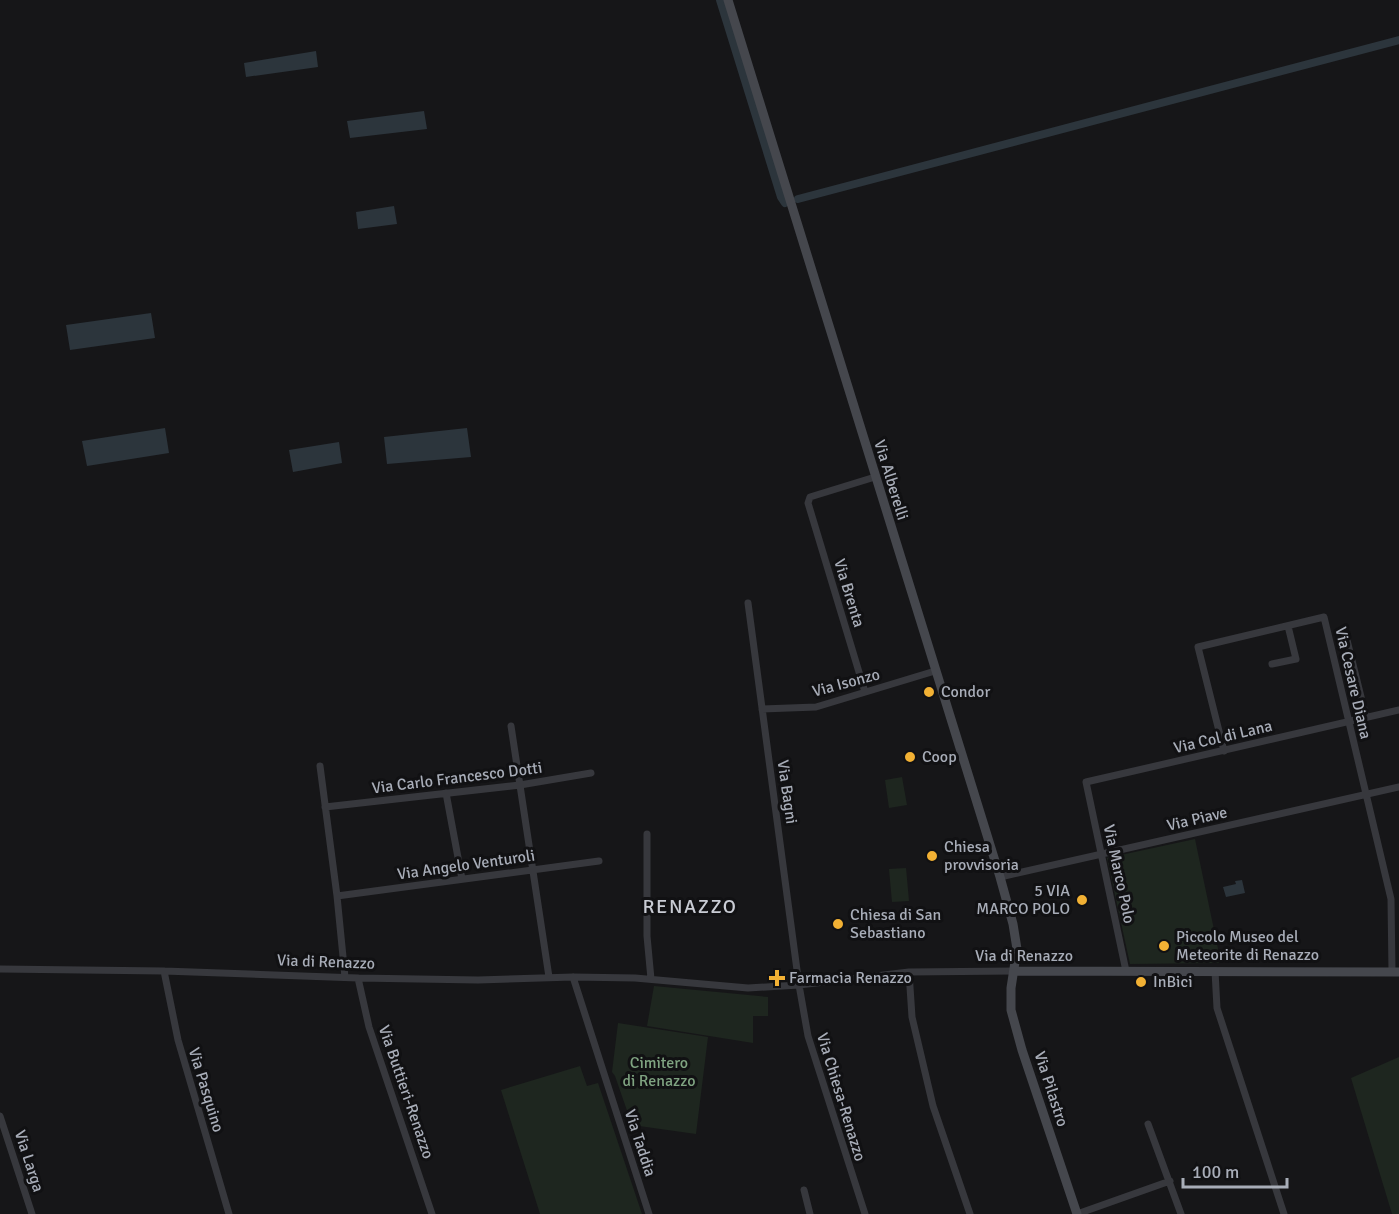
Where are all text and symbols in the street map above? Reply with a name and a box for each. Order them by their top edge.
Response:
street label: Via Alberelli [869,437,913,523]
street label: Via Brenta [829,556,869,630]
street label: Via Cesare Diana [1330,625,1376,741]
street label: Via Isonzo [810,664,882,702]
place label: Condor [941,682,990,702]
marker: Condor [922,685,936,699]
street label: Via Col di Lana [1172,716,1274,758]
place label: Coop [922,747,957,767]
marker: Coop [903,750,917,764]
street label: Via Carlo Francesco Dotti [371,758,543,798]
street label: Via Bagni [773,759,801,825]
street label: Via Piave [1165,802,1229,836]
street label: Via Marco Polo [1099,823,1139,925]
place label: Chiesa provvisoria [944,837,1019,875]
street label: Via Angelo Venturoli [396,845,536,885]
marker: Chiesa provvisoria [925,849,939,863]
place label: 5 VIA MARCO POLO [976,881,1070,919]
marker: 5 VIA MARCO POLO [1075,893,1089,907]
district label: RENAZZO [643,894,737,919]
place label: Chiesa di San Sebastiano [850,905,941,943]
marker: Chiesa di San Sebastiano [831,917,845,931]
place label: Piccolo Museo del Meteorite di Renazzo [1176,927,1319,965]
marker: Piccolo Museo del Meteorite di Renazzo [1157,939,1171,953]
street label: Via di Renazzo [975,946,1073,966]
street label: Via di Renazzo [277,950,375,974]
place label: Farmacia Renazzo [789,968,912,988]
marker: Farmacia Renazzo [770,971,784,985]
place label: InBici [1153,972,1192,992]
marker: InBici [1134,975,1148,989]
street label: Via Buttieri-Renazzo [374,1023,438,1161]
street label: Via Chiesa-Renazzo [812,1030,870,1164]
street label: Via Pasquino [184,1045,228,1135]
street label: Via Pilastro [1029,1049,1073,1129]
park label: Cimitero di Renazzo [623,1053,695,1091]
street label: Via Taddia [620,1107,660,1179]
street label: Via Larga [10,1128,48,1194]
scale bar [1183,1151,1286,1189]
text: 100 m [1192,1161,1239,1183]

